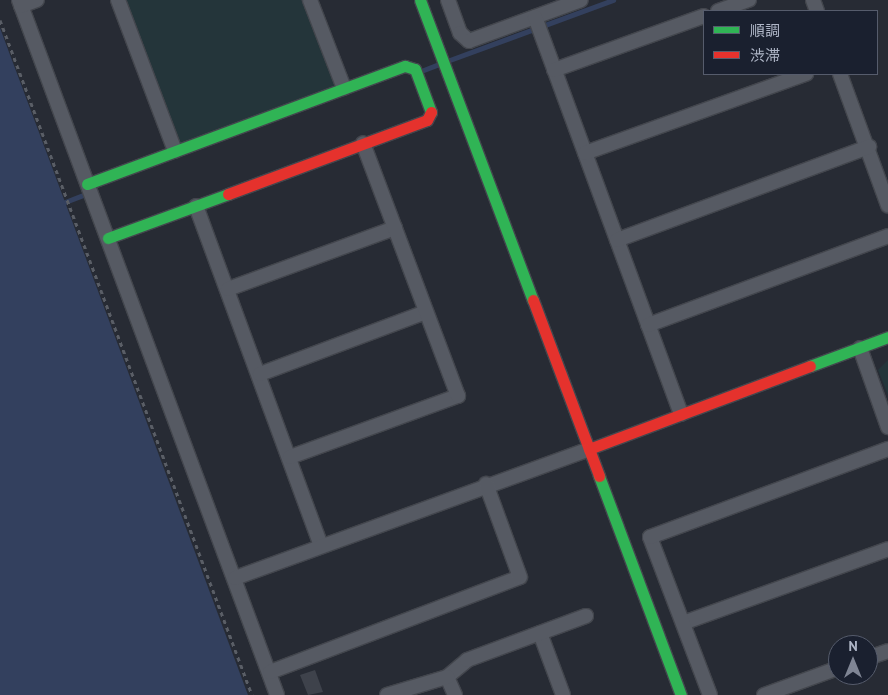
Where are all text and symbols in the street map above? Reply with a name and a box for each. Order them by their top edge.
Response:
legend [703,10,878,75]
text: 順調 [750,21,780,40]
text: 渋滞 [750,46,780,65]
north arrow [828,635,878,685]
text: N [848,637,858,655]

